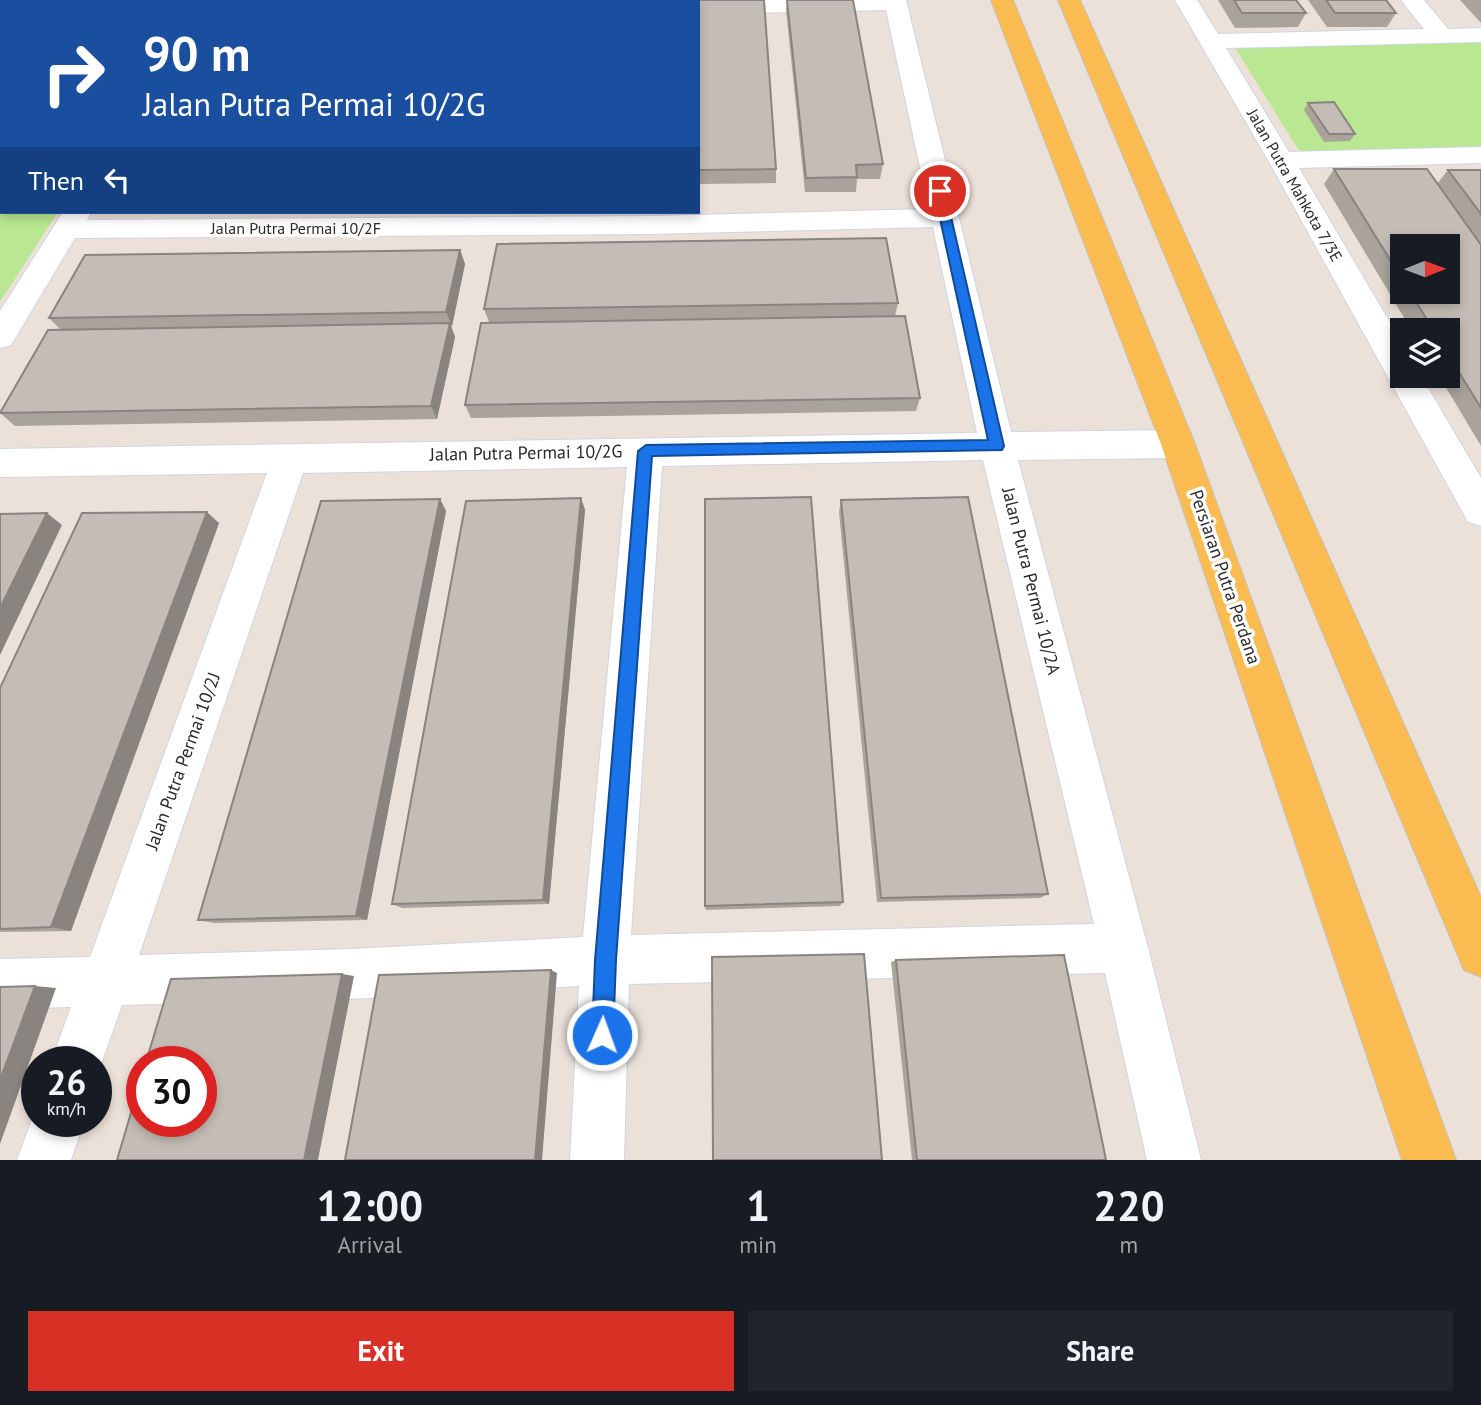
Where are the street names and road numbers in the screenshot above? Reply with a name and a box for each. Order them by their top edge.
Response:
street label: Jalan Putra Mahkota 7/3E [1243,104,1347,265]
street label: Jalan Putra Permai 10/2F [210,218,381,238]
street label: Jalan Putra Permai 10/2G [428,439,623,466]
street label: Jalan Putra Permai 10/2A [997,484,1066,677]
street label: Persiaran Putra Perdana [1185,487,1266,667]
street label: Jalan Putra Permai 10/2J [139,669,225,854]

